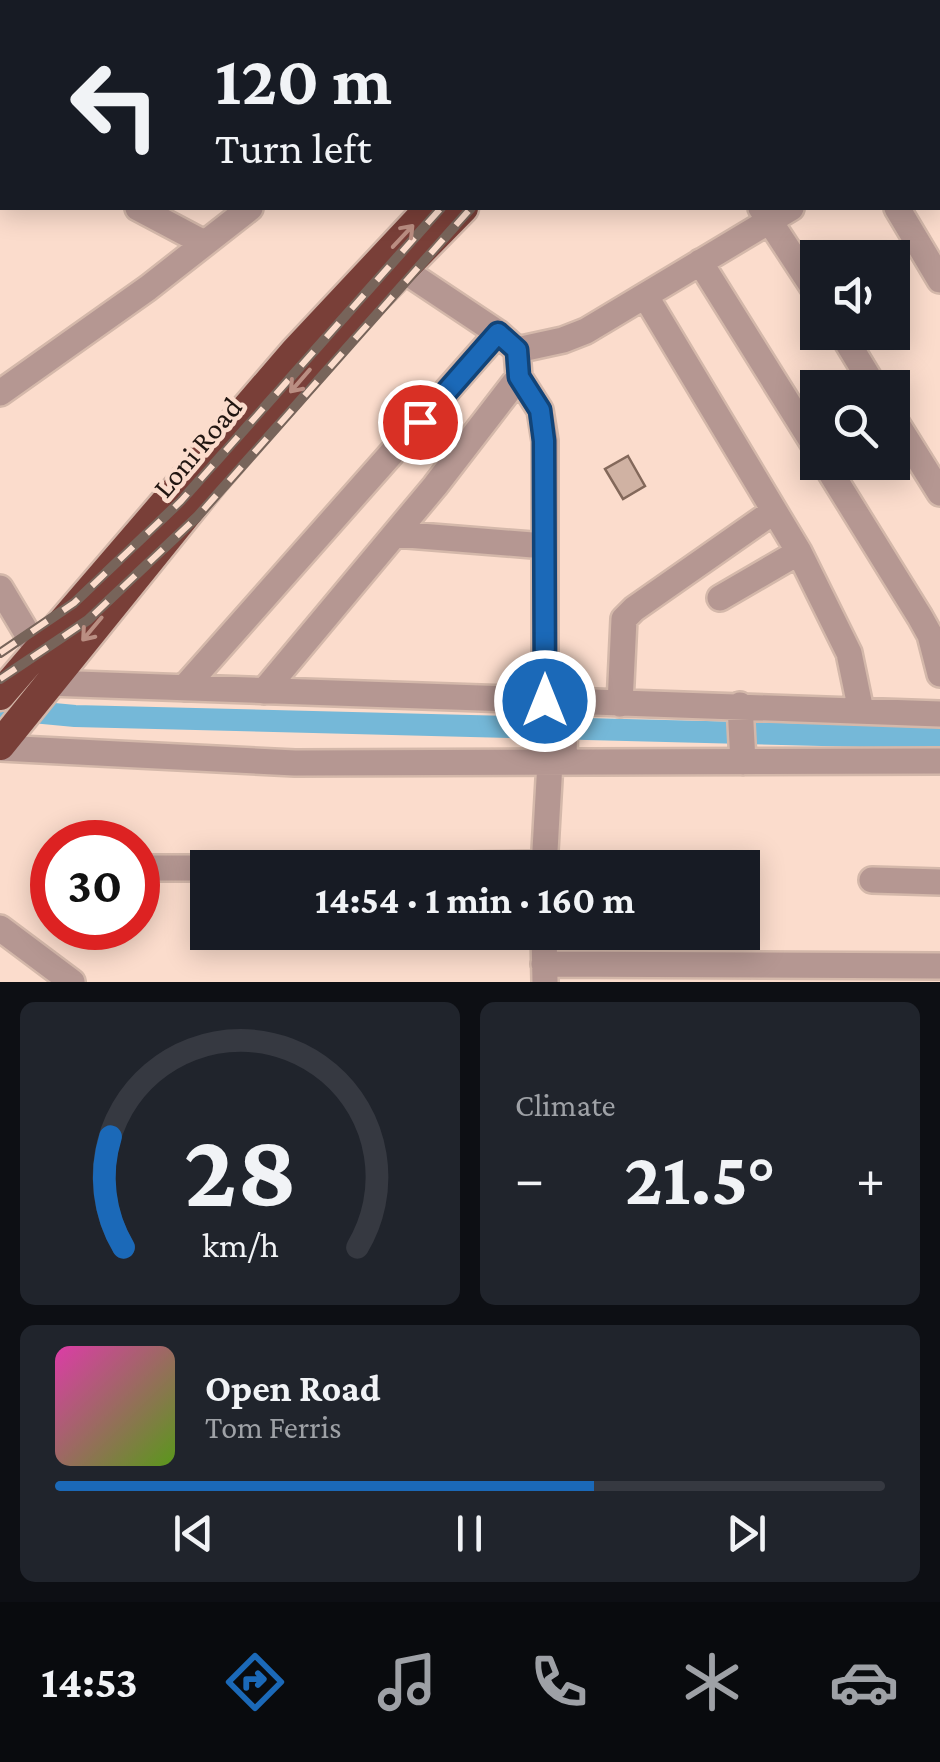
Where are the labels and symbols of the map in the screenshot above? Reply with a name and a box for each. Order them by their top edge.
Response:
one-way arrow [391,224,414,249]
one-way arrow [290,367,312,393]
pin [378,380,463,465]
street label: Loni Road [146,390,248,504]
one-way arrow [81,616,103,642]
position arrow [493,649,597,753]
speed limit sign: 30 [30,820,160,950]

